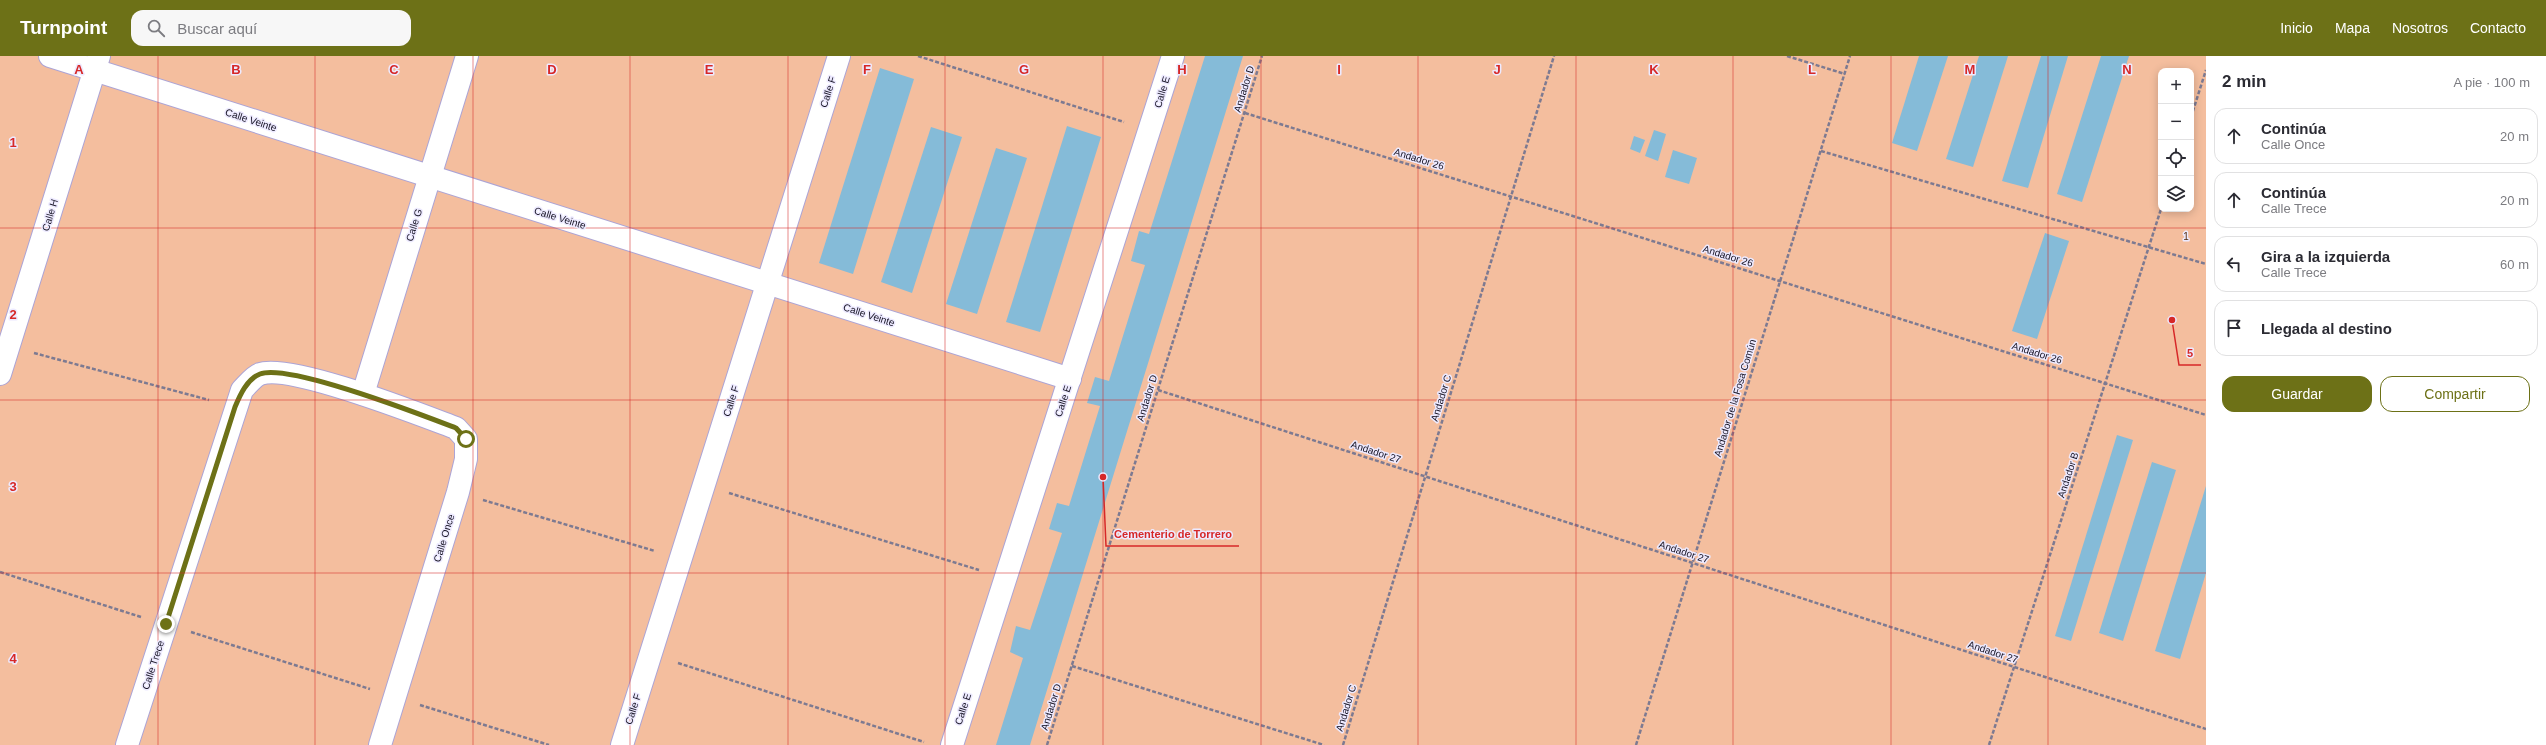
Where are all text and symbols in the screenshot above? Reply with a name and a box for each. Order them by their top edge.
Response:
search box [131,10,411,46]
text: Turnpoint [20,17,107,38]
icon: search [145,17,167,39]
text: Buscar aquí [177,20,257,37]
text: Inicio [2280,20,2313,36]
text: Mapa [2335,20,2370,36]
text: Nosotros [2392,20,2448,36]
text: Contacto [2470,20,2526,36]
text: A [74,62,84,77]
text: B [231,62,241,77]
text: C [389,62,399,77]
text: D [547,62,557,77]
text: E [705,62,714,77]
text: F [863,62,871,77]
text: G [1019,62,1029,77]
text: H [1177,62,1187,77]
text: I [1337,62,1341,77]
text: J [1493,62,1501,77]
text: K [1649,62,1659,77]
text: L [1808,62,1816,77]
text: M [1965,62,1975,77]
text: N [2122,62,2132,77]
street label: Andador D [1232,65,1256,113]
map controls [2158,68,2194,212]
button: + [2158,68,2194,104]
text: 2 min [2222,72,2266,91]
street label: Calle F [818,75,838,109]
street label: Calle E [1152,75,1172,109]
text: A pie · 100 m [2453,75,2530,90]
button: − [2158,104,2194,140]
street label: Calle Veinte [224,107,278,134]
text: Continúa [2261,120,2326,137]
icon: ahead [2223,125,2245,147]
text: 20 m [2500,129,2529,144]
text: 1 [9,135,17,150]
text: Calle Once [2261,137,2325,152]
button: locate [2158,140,2194,176]
street label: Andador 26 [1393,146,1446,172]
button: layers [2158,176,2194,212]
text: Continúa [2261,184,2326,201]
icon: ahead [2223,189,2245,211]
text: 20 m [2500,193,2529,208]
street label: Calle H [40,198,60,232]
text: Calle Trece [2261,201,2327,216]
street label: Calle Veinte [533,205,588,231]
street label: Calle G [404,207,424,243]
park label: 1 [2183,231,2189,242]
street label: Andador 26 [1702,243,1755,269]
text: Gira a la izquierda [2261,248,2390,265]
icon: left [2223,253,2245,275]
text: 60 m [2500,257,2529,272]
text: Calle Trece [2261,265,2327,280]
street label: Calle Veinte [842,302,896,329]
text: 2 [9,307,17,322]
icon: arrive [2223,317,2245,339]
text: Llegada al destino [2261,320,2392,337]
street label: Andador de la Fosa Común [1712,338,1758,458]
street label: Andador 26 [2011,340,2064,366]
callout: 5 [2179,342,2201,365]
text: 5 [2187,347,2193,359]
street label: Andador D [1135,374,1159,422]
street label: Andador C [1429,374,1453,422]
button: Guardar [2222,376,2372,412]
button: Compartir [2380,376,2530,412]
street label: Calle F [721,384,741,418]
street label: Calle E [1053,384,1073,418]
route start [457,430,475,448]
street label: Andador 27 [1350,439,1403,465]
street label: Andador B [2055,451,2081,499]
text: 3 [9,479,17,494]
street label: Calle Once [432,512,457,563]
callout: Cementerio de Torrero [1106,523,1239,546]
text: Cementerio de Torrero [1114,528,1232,540]
street label: Andador 27 [1658,539,1711,565]
route end [157,615,175,633]
street label: Calle Trece [140,639,166,691]
street label: Andador 27 [1967,639,2020,665]
text: 4 [9,651,17,666]
street label: Andador D [1039,683,1063,731]
street label: Andador C [1334,684,1358,732]
street label: Calle F [623,692,643,726]
street label: Calle E [953,692,973,726]

